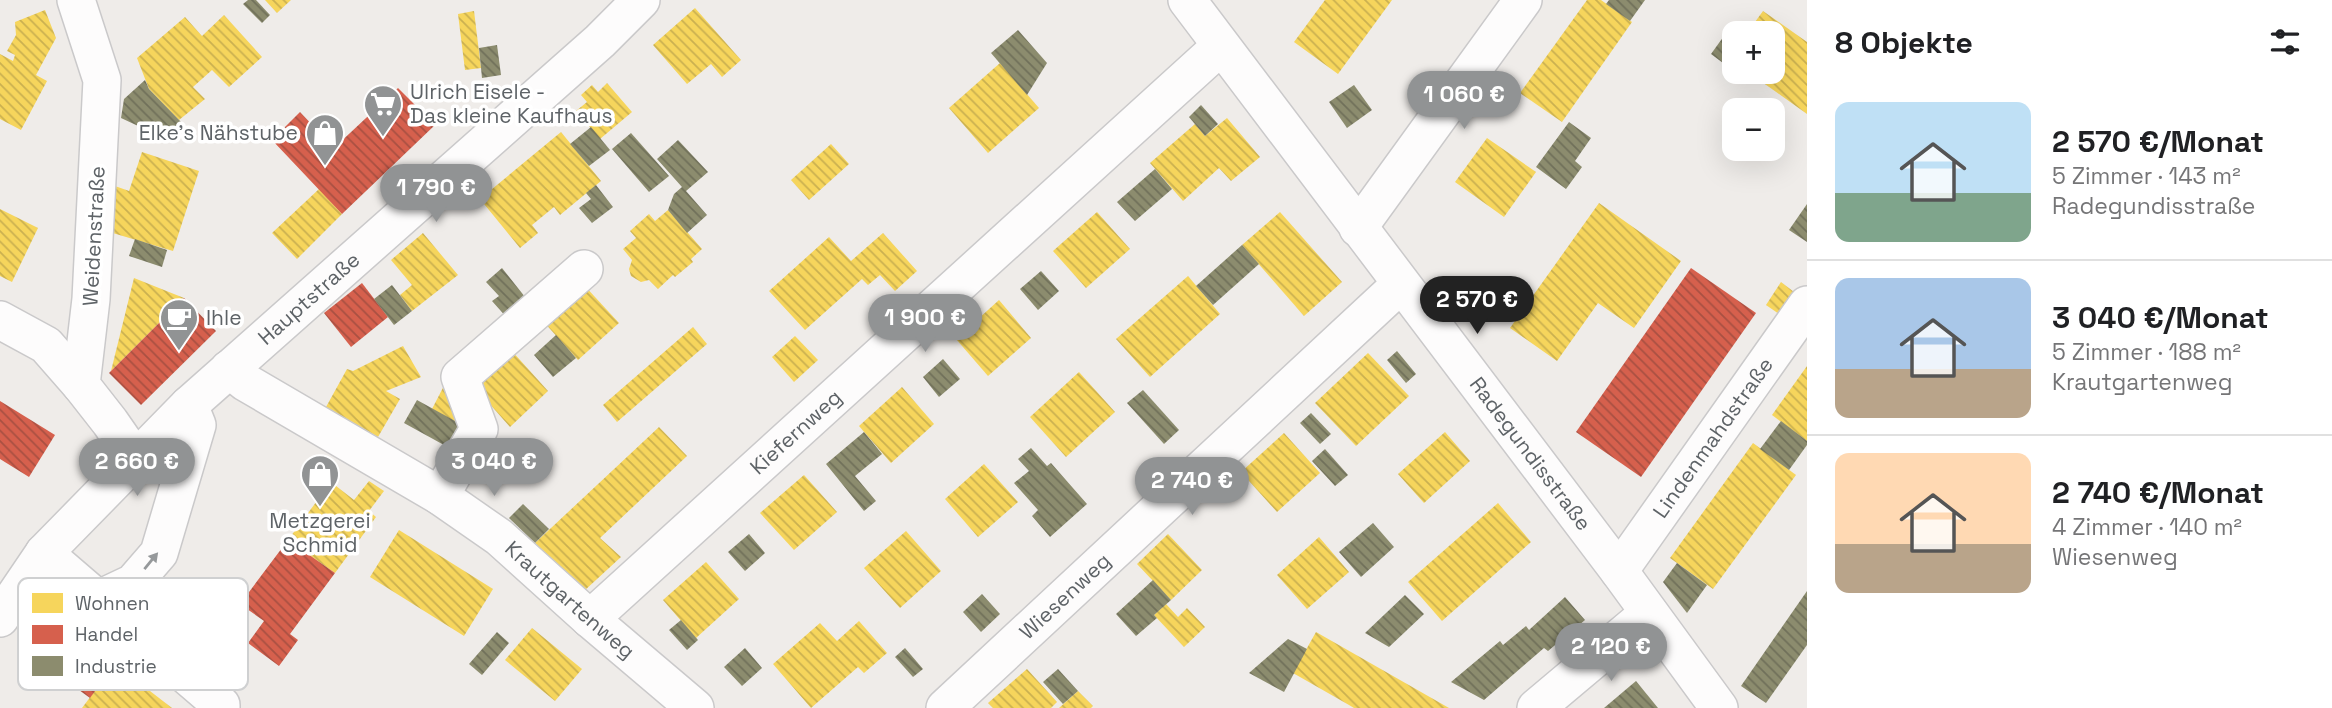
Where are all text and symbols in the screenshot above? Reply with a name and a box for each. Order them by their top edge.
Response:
map controls [1722,21,1785,161]
button: + [1722,21,1785,84]
text: 8 Objekte [1835,23,1973,62]
icon: filters [2266,23,2304,61]
pin: 1 060 € [1399,72,1529,131]
place label: Ulrich Eisele - Das kleine Kaufhaus [410,78,612,129]
text: 1 060 € [1423,79,1505,109]
supermarket icon: Ulrich Eisele - Das kleine Kaufhaus [362,83,404,138]
button: − [1722,98,1785,161]
shop icon: Elke's Nähstube [304,112,346,167]
place label: Elke's Nähstube [139,119,298,146]
text: 2 570 €/Monat [2052,122,2264,161]
icon: home [1891,130,1975,214]
text: 5 Zimmer · 143 m² [2052,161,2241,191]
pin: 1 790 € [371,164,501,224]
street label: Weidenstraße [76,165,111,307]
text: 1 790 € [396,172,476,202]
text: Radegundisstraße [2052,191,2255,221]
street label: Hauptstraße [252,246,365,351]
pin: 2 570 € [1412,276,1542,336]
text: 2 570 € [1436,284,1518,314]
pin: 1 900 € [860,294,990,354]
cafe icon: Ihle [158,297,200,352]
text: 3 040 €/Monat [2052,298,2269,337]
text: 1 900 € [884,302,966,332]
place label: Ihle [206,304,242,331]
icon: home [1891,306,1975,390]
text: 5 Zimmer · 188 m² [2052,337,2241,367]
street label: Lindenmahdstraße [1647,352,1779,523]
text: Krautgartenweg [2052,367,2233,397]
street label: Radegundisstraße [1464,371,1598,536]
street label: Kiefernweg [744,383,847,480]
pin: 2 660 € [72,438,202,498]
pin: 3 040 € [429,438,559,498]
text: 2 660 € [95,446,179,476]
text: 3 040 € [451,446,537,476]
shop icon: Metzgerei Schmid [299,453,341,508]
pin: 2 740 € [1127,458,1257,517]
text: 2 740 € [1151,465,1233,495]
text: 2 740 €/Monat [2052,473,2264,512]
icon: home [1891,481,1975,565]
place label: Metzgerei Schmid [269,507,371,558]
text: 4 Zimmer · 140 m² [2052,512,2242,542]
street label: Krautgartenweg [499,535,641,664]
text: Wiesenweg [2052,542,2178,572]
street label: Wiesenweg [1014,547,1116,645]
one-way arrow [143,553,158,570]
legend [18,578,248,690]
text: Wohnen [75,591,149,616]
text: Handel [75,622,138,647]
pin: 2 120 € [1546,624,1676,683]
text: 2 120 € [1571,631,1651,661]
text: Industrie [75,654,157,679]

